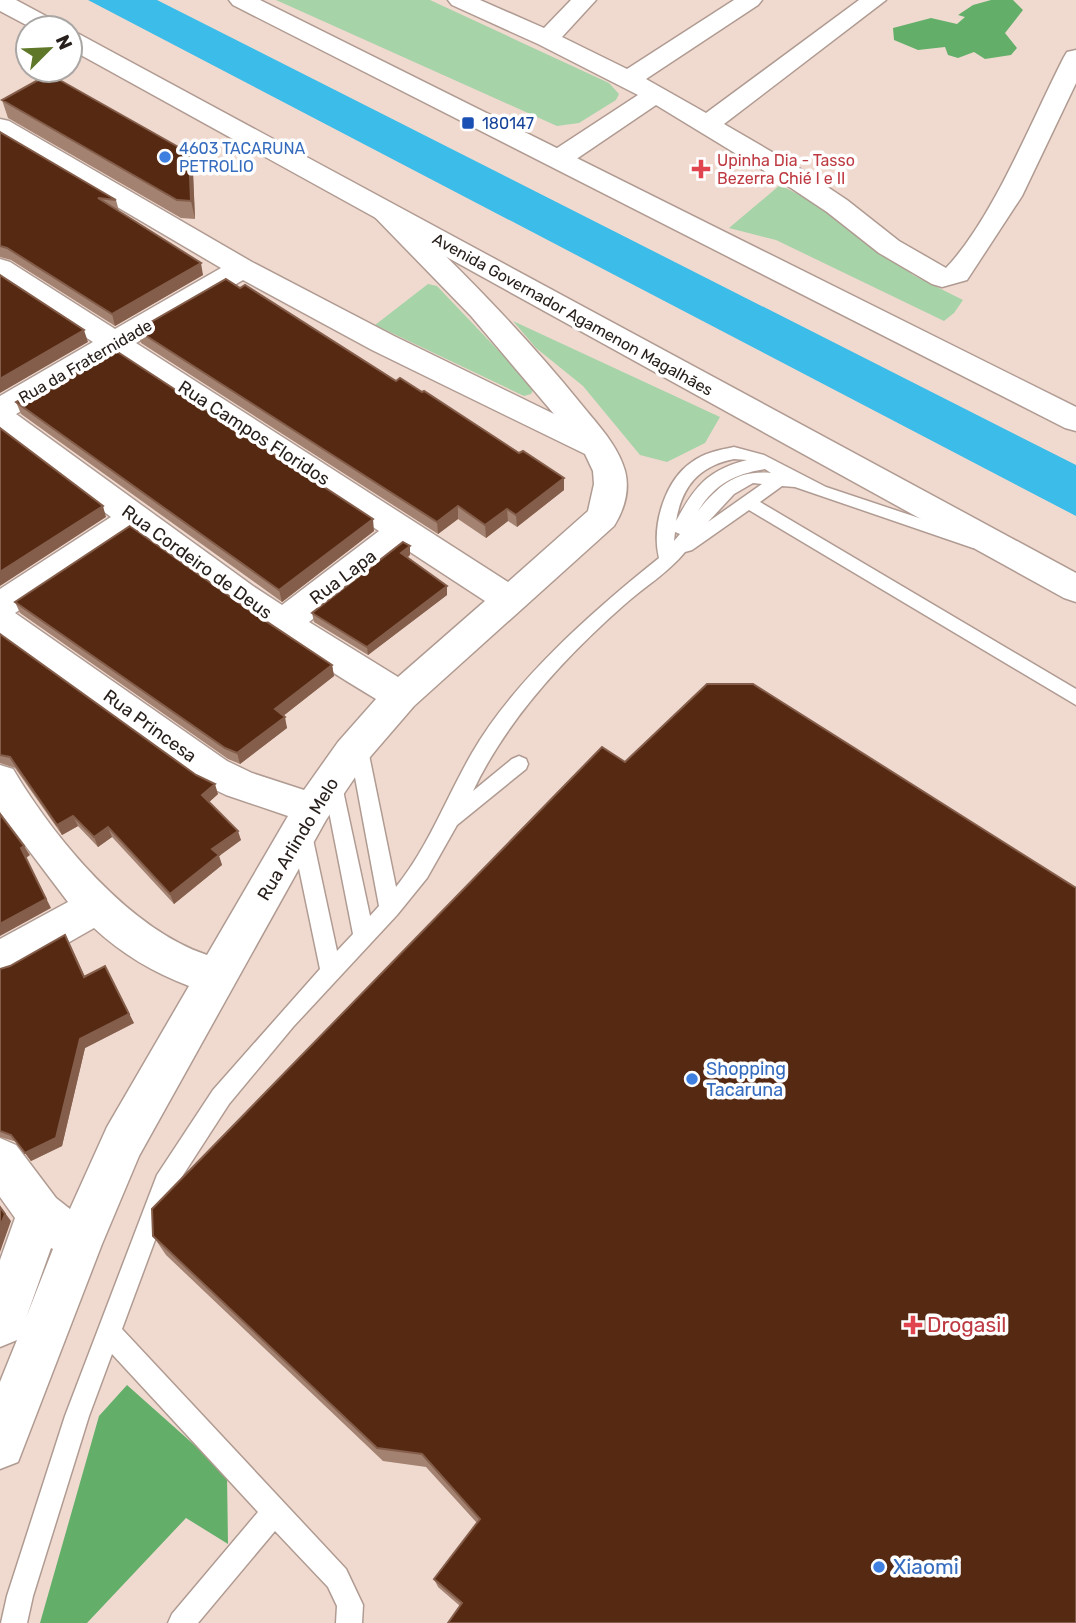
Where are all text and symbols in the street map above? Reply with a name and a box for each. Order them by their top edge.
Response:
north arrow [14,14,84,84]
text: N [51,31,77,53]
place label: 180147 [482,114,534,133]
marker: 180147 [460,115,476,131]
place label: 4603 TACARUNA PETROLIO [179,139,306,176]
marker: 4603 TACARUNA PETROLIO [157,149,173,165]
place label: Upinha Dia - Tasso Bezerra Chié I e II [717,151,855,188]
marker: Upinha Dia - Tasso Bezerra Chié I e II [691,159,711,179]
street label: Avenida Governador Agamenon Magalhães [429,229,716,400]
street label: Rua da Fraternidade [15,316,155,407]
street label: Rua Campos Floridos [174,376,334,490]
street label: Rua Cordeiro de Deus [118,500,276,624]
street label: Rua Lapa [305,545,381,609]
street label: Rua Princesa [99,685,201,767]
street label: Rua Arlindo Melo [253,774,343,904]
place label: Shopping Tacaruna [706,1058,786,1101]
marker: Shopping Tacaruna [684,1071,700,1087]
place label: Drogasil [927,1312,1006,1337]
marker: Drogasil [905,1317,921,1333]
place label: Xiaomi [893,1554,959,1579]
marker: Xiaomi [871,1559,887,1575]

